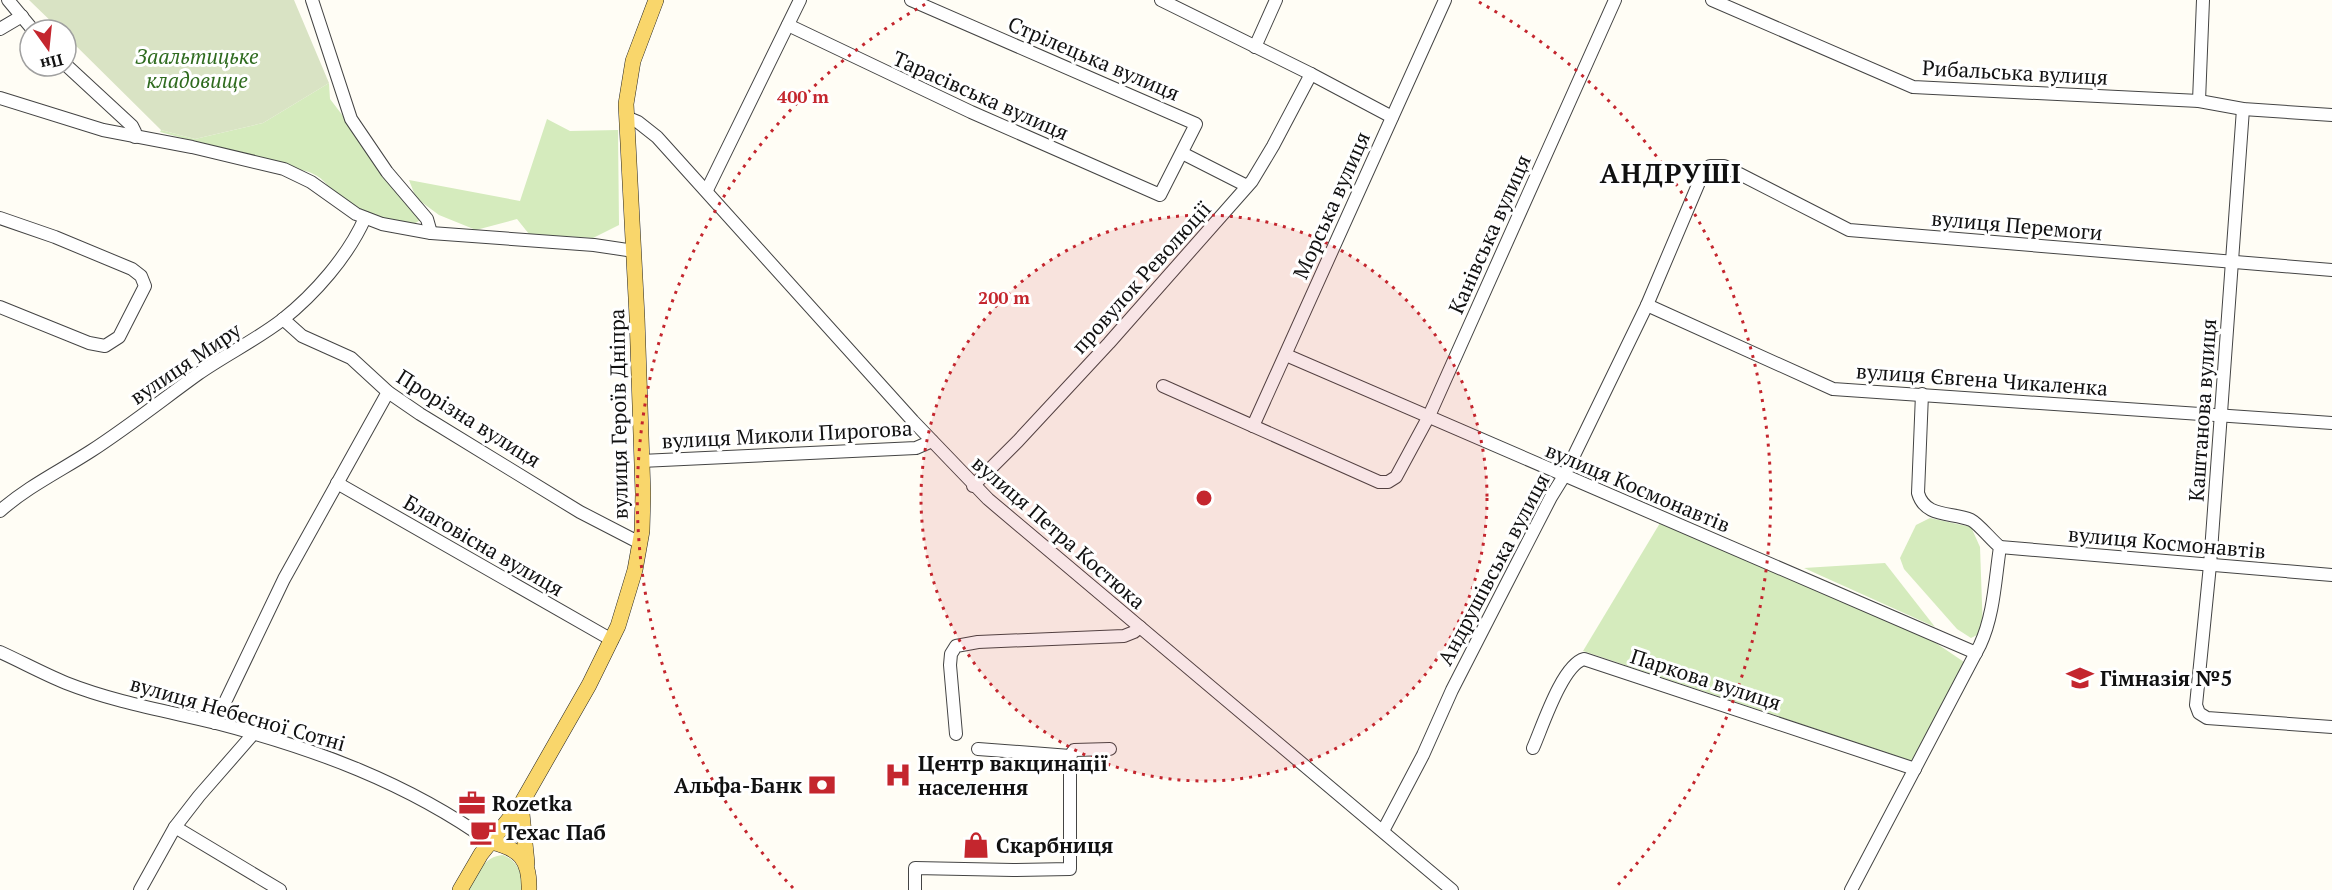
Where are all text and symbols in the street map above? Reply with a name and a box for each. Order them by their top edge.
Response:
street label: Стрілецька вулиця [1004,9,1184,107]
north arrow [18,18,78,78]
park label: Заальтицьке кладовище [135,42,259,94]
street label: Тарасівська вулиця [889,44,1073,146]
text: Пн [38,49,66,76]
street label: Рибальська вулиця [1921,53,2109,91]
text: 400 m [777,84,829,108]
street label: Морська вулиця [1286,127,1376,283]
street label: Канівська вулиця [1441,150,1537,318]
district label: АНДРУШІ [1600,155,1742,191]
street label: провулок Революції [1065,195,1217,359]
street label: вулиця Перемоги [1930,204,2104,246]
text: 200 m [978,285,1030,309]
street label: вулиця Героїв Дніпра [602,308,634,520]
street label: вулиця Миру [124,315,246,410]
street label: Каштанова вулиця [2182,318,2222,502]
street label: вулиця Євгена Чикаленка [1855,356,2109,402]
street label: Прорізна вулиця [392,362,546,474]
street label: вулиця Миколи Пирогова [661,413,913,455]
street label: вулиця Космонавтів [1541,435,1735,539]
street label: вулиця Петра Костюка [966,449,1152,615]
street label: Андрушівська вулиця [1431,468,1555,670]
street label: Благовісна вулиця [399,488,569,602]
centre of rings [1194,488,1214,508]
street label: вулиця Космонавтів [2067,519,2267,565]
street label: Паркова вулиця [1627,641,1785,717]
school or university icon: Гімназія №5 [2065,663,2095,693]
place label: Гімназія №5 [2100,664,2232,692]
street label: вулиця Небесної Сотні [127,669,349,757]
place label: Центр вакцинації населення [918,749,1108,801]
hospital icon: Центр вакцинації населення [883,760,913,790]
bank icon: Альфа-Банк [807,770,837,800]
place label: Альфа-Банк [674,771,803,799]
office icon: Rozetka [457,788,487,818]
place label: Rozetka [492,789,573,817]
cafe icon: Техас Паб [468,817,498,847]
place label: Техас Паб [503,818,606,846]
shop icon: Скарбниця [961,830,991,860]
place label: Скарбниця [996,831,1113,859]

